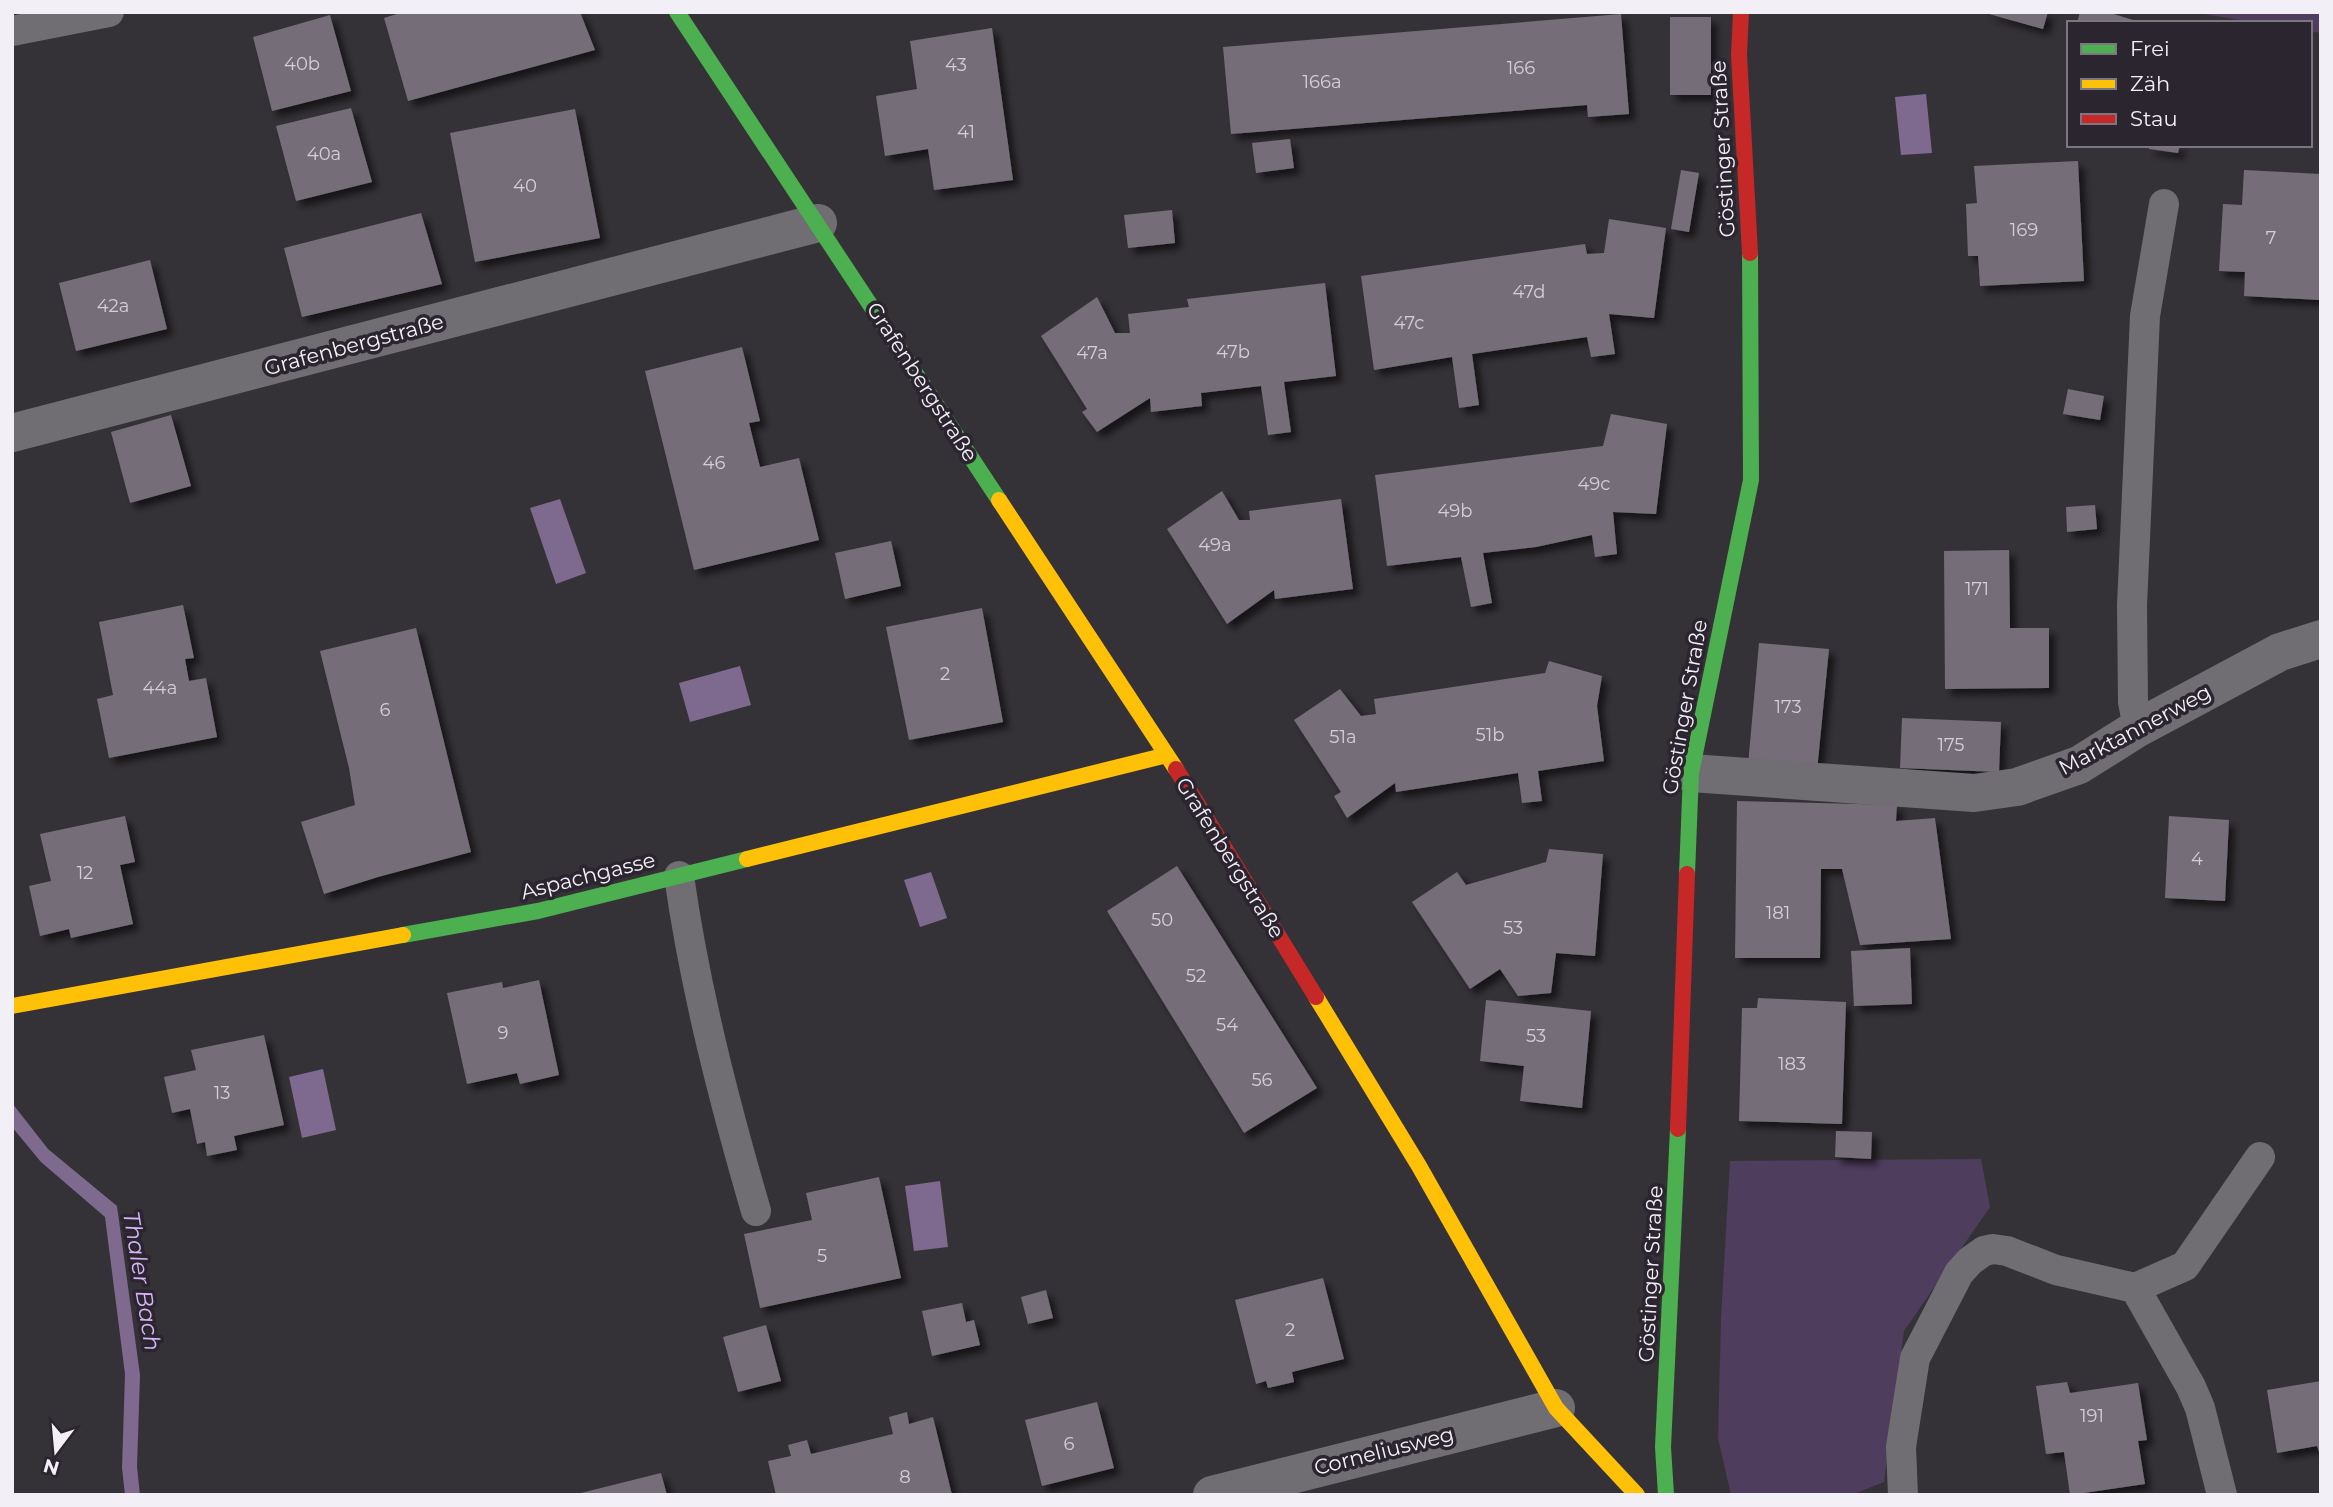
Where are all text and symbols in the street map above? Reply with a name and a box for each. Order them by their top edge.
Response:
legend [2067,21,2312,147]
text: Frei [2130,36,2170,61]
house number: 40b [284,53,320,75]
house number: 43 [945,54,967,76]
house number: 166 [1507,57,1535,79]
street label: Göstinger Straße [1705,60,1740,238]
house number: 166a [1302,71,1342,93]
text: Zäh [2130,71,2170,96]
text: Stau [2130,106,2178,131]
house number: 41 [957,121,975,143]
house number: 40a [307,143,341,165]
house number: 40 [513,175,537,197]
house number: 169 [2010,219,2038,241]
house number: 7 [2266,227,2276,249]
house number: 47d [1513,281,1545,303]
house number: 42a [97,295,129,317]
street label: Grafenbergstraße [862,297,983,466]
street label: Grafenbergstraße [261,309,446,381]
house number: 47c [1394,312,1424,334]
house number: 47b [1216,341,1250,363]
house number: 47a [1076,342,1108,364]
house number: 46 [703,452,725,474]
house number: 49c [1578,473,1610,495]
house number: 49b [1438,500,1472,522]
house number: 49a [1198,534,1232,556]
house number: 171 [1965,578,1989,600]
street label: Göstinger Straße [1657,618,1712,796]
house number: 2 [940,663,950,685]
house number: 44a [143,677,177,699]
street label: Marktannerweg [2054,679,2215,780]
house number: 173 [1774,696,1802,718]
house number: 6 [380,699,391,721]
house number: 51b [1476,724,1504,746]
house number: 51a [1329,726,1357,748]
house number: 175 [1938,734,1964,756]
street label: Grafenbergstraße [1171,773,1290,943]
street label: Aspachgasse [518,847,658,904]
house number: 4 [2191,848,2203,870]
house number: 12 [77,862,93,884]
house number: 181 [1766,902,1790,924]
house number: 50 [1151,909,1173,931]
house number: 53 [1503,917,1523,939]
house number: 52 [1186,965,1206,987]
house number: 54 [1216,1014,1238,1036]
house number: 9 [498,1022,509,1044]
house number: 53 [1526,1025,1546,1047]
house number: 183 [1778,1053,1806,1075]
house number: 56 [1251,1069,1273,1091]
house number: 13 [214,1082,230,1104]
street label: Göstinger Straße [1633,1185,1668,1363]
water label: Thaler Bach [117,1209,167,1353]
house number: 5 [817,1245,827,1267]
house number: 2 [1285,1319,1295,1341]
house number: 191 [2080,1405,2104,1427]
north arrow [21,1416,91,1486]
street label: Corneliusweg [1311,1421,1456,1480]
house number: 6 [1064,1433,1075,1455]
text: N [41,1454,62,1480]
house number: 8 [899,1466,911,1488]

